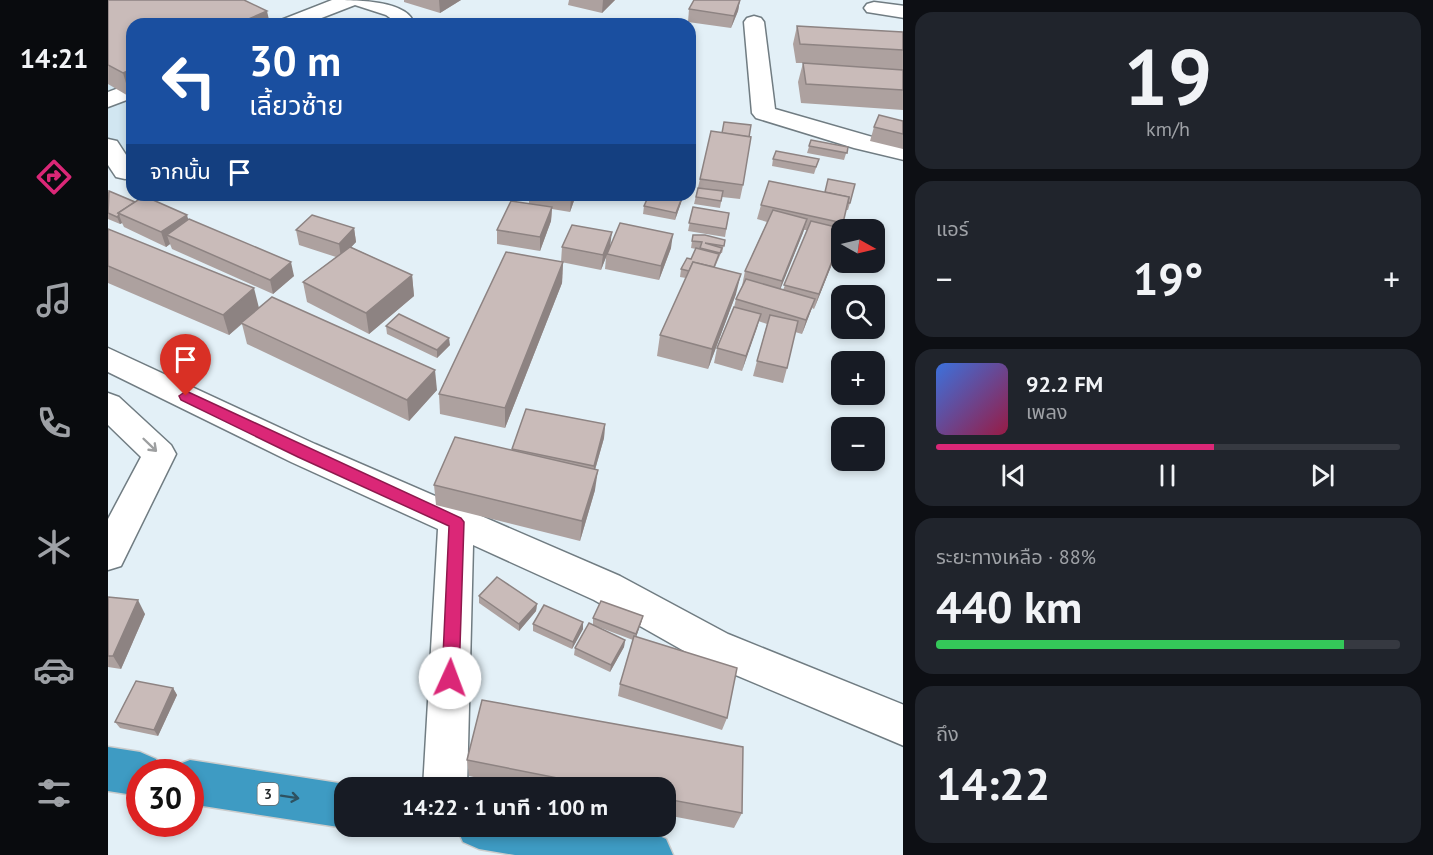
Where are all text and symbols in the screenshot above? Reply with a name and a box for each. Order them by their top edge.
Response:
text: 19 [1124,26,1212,127]
text: 30 m [249,33,341,88]
text: 14:21 [20,41,88,75]
icon: left [150,42,228,120]
text: เลี้ยวซ้าย [249,88,343,122]
text: km/h [1146,116,1190,142]
icon: directions [33,156,75,198]
icon: arrive [223,156,256,189]
text: จากนั้น [150,157,211,185]
text: แอร์ [936,216,968,242]
north arrow [831,219,885,273]
map controls [831,219,885,471]
text: 19° [1133,249,1203,307]
text: − [936,257,953,300]
text: + [1383,257,1400,300]
icon: music [33,279,75,321]
button: search [831,285,885,339]
pin [160,334,211,396]
icon: arrive [169,343,202,376]
button: + [831,351,885,405]
text: 92.2 FM [1026,370,1103,398]
text: เพลง [1026,399,1068,425]
icon: phone [33,402,75,444]
button: − [831,417,885,471]
one-way arrow [142,438,157,452]
icon: previous [997,459,1030,492]
icon: pause [1151,459,1184,492]
icon: next [1306,459,1339,492]
icon: climate [33,526,75,568]
text: ระยะทางเหลือ · 88% [936,544,1096,570]
text: 440 km [936,577,1082,635]
position arrow [418,646,482,710]
icon: car [33,649,75,691]
text: ถึง [936,721,959,747]
text: 14:22 [936,754,1050,812]
speed limit sign: 30 [126,759,204,837]
icon: filters [33,772,75,814]
road number: 3 [258,783,278,805]
one-way arrow [279,792,299,803]
text: 14:22 · 1 นาที · 100 m [402,793,608,821]

